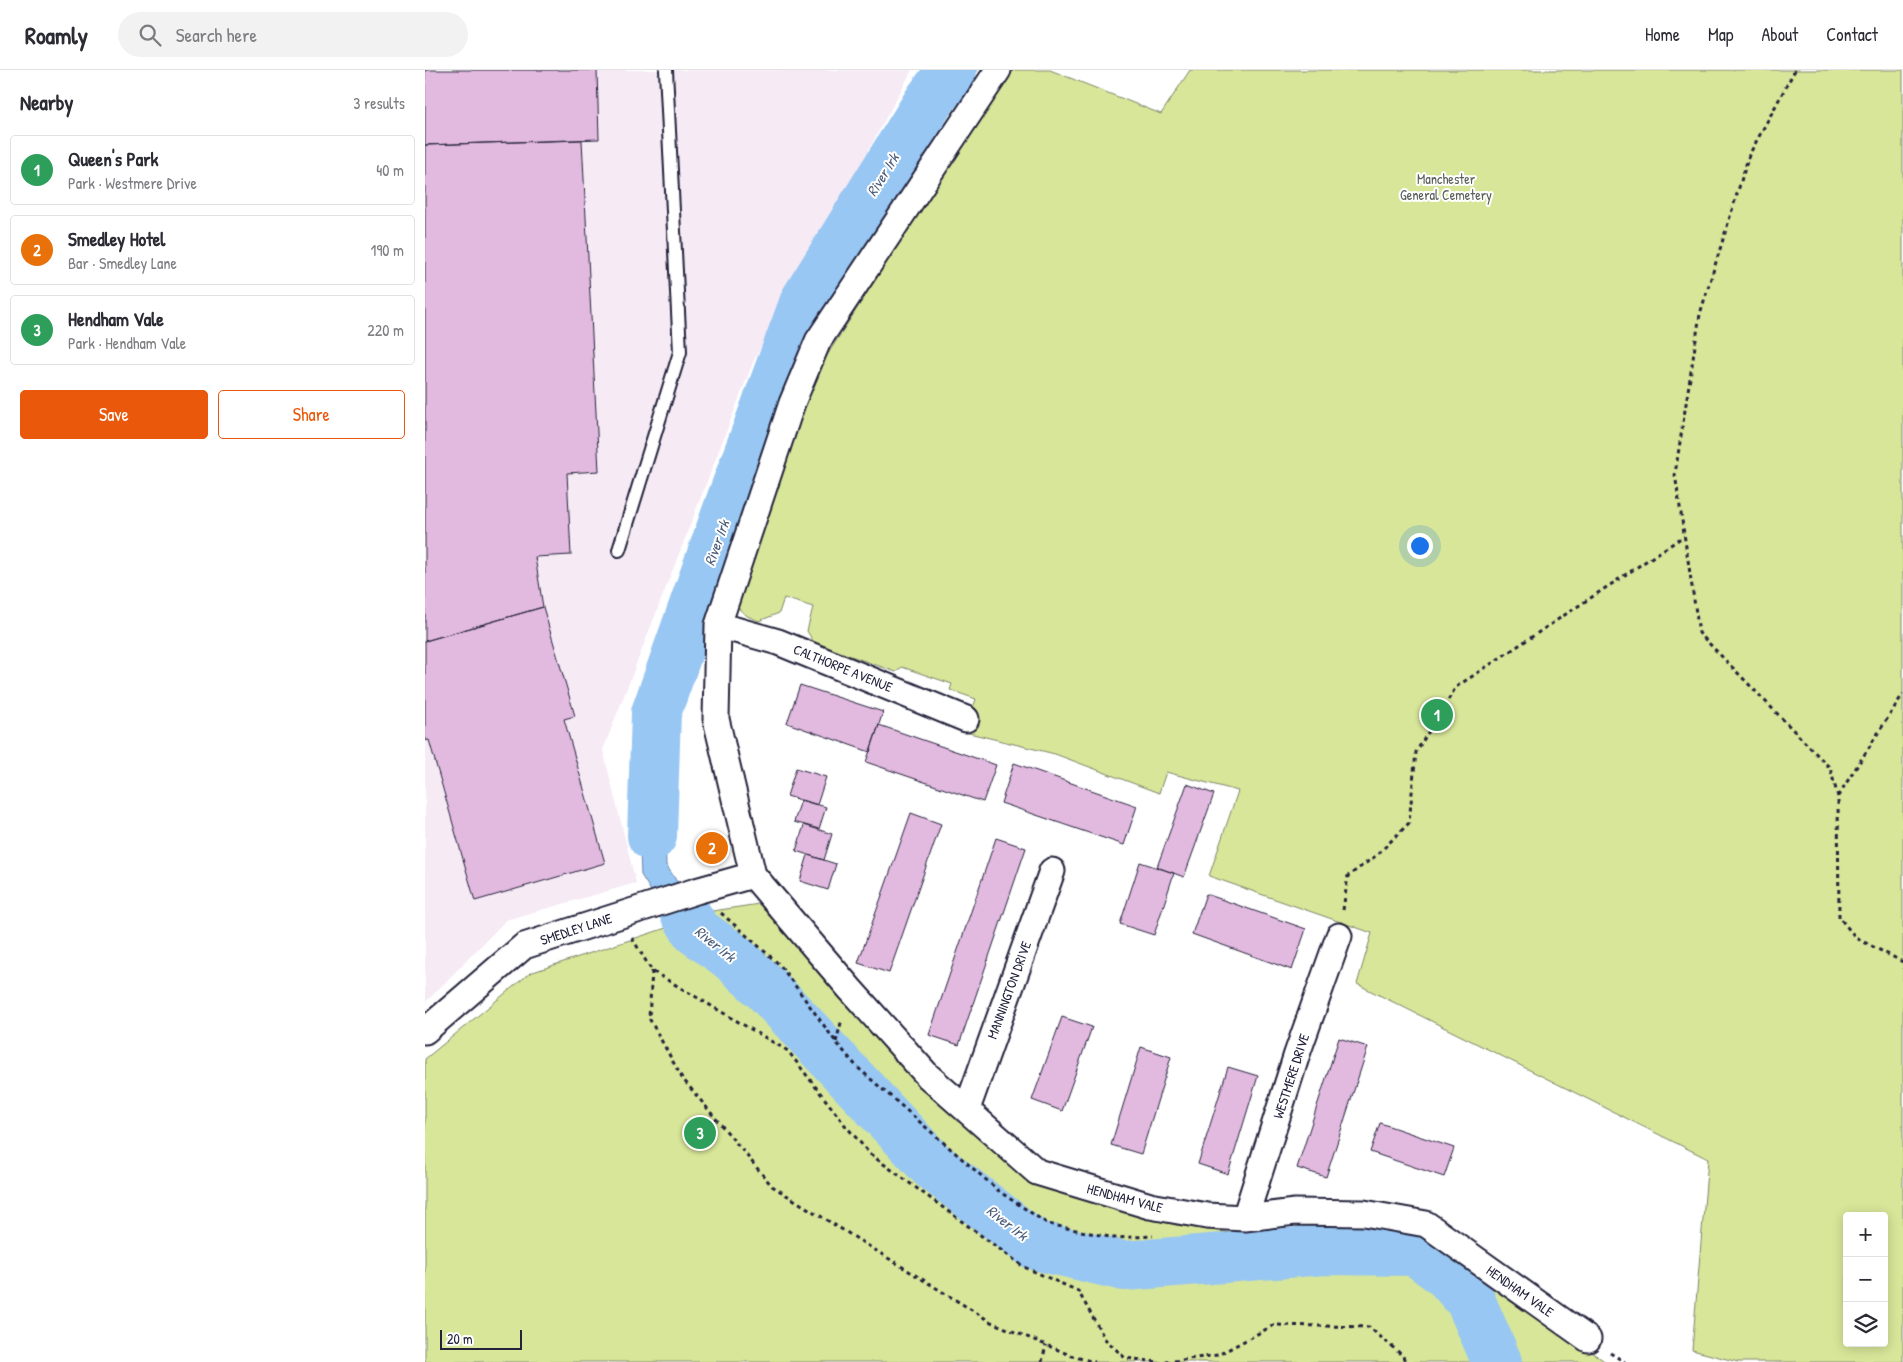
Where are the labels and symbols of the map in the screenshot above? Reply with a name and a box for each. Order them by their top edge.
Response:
water label: River Irk [861,148,905,200]
park label: Manchester General Cemetery [1400,169,1492,205]
water label: River Irk [699,516,735,568]
your location [1407,533,1433,559]
street label: CALTHORPE AVENUE [791,639,896,696]
pin: 1 [1421,696,1453,734]
pin: 2 [696,829,728,867]
street label: SMEDLEY LANE [538,908,614,949]
water label: River Irk [690,921,742,968]
street label: MANNINGTON DRIVE [982,938,1035,1041]
street label: WESTMERE DRIVE [1268,1031,1313,1121]
pin: 3 [684,1114,716,1152]
street label: HENDHAM VALE [1085,1178,1165,1217]
water label: River Irk [982,1200,1034,1246]
street label: HENDHAM VALE [1483,1260,1558,1321]
scale bar [440,1327,523,1350]

